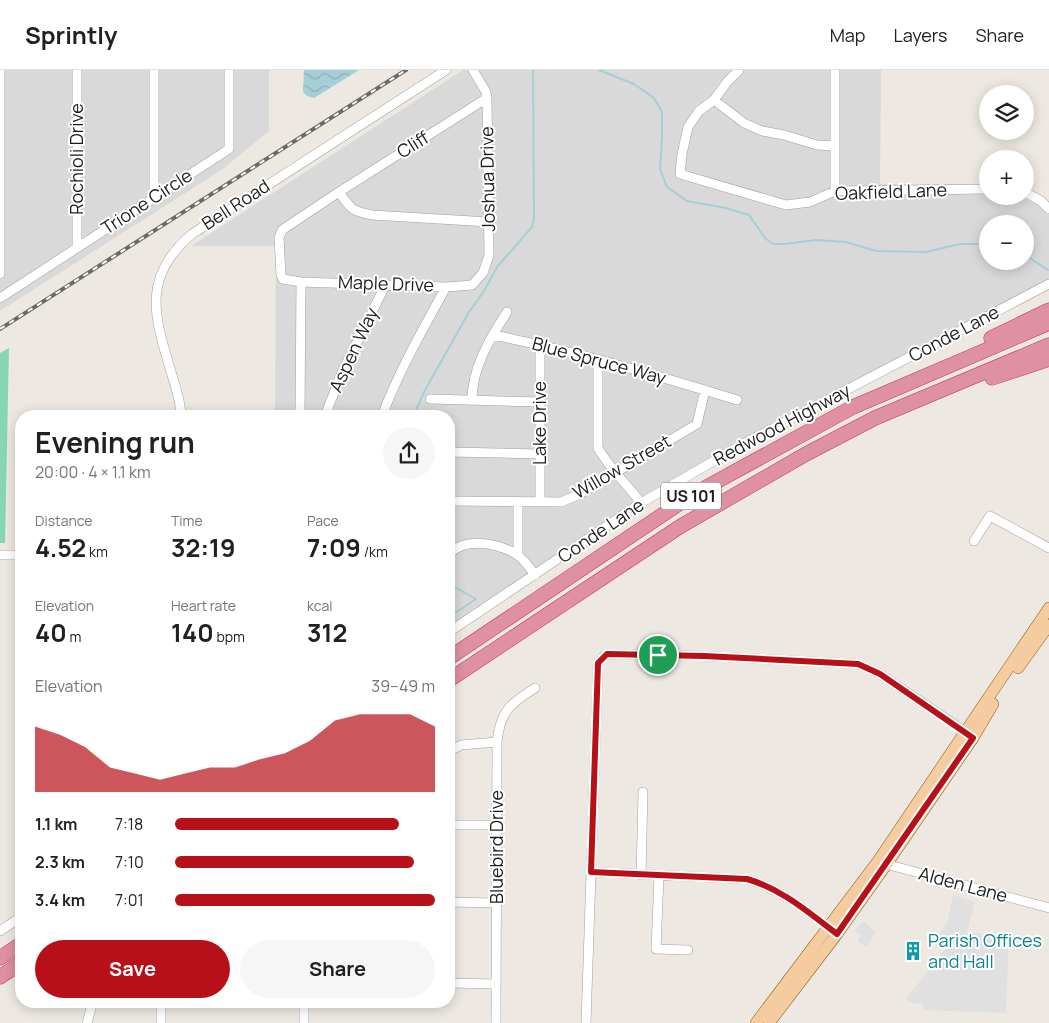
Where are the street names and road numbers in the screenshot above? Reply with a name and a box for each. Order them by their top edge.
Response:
street label: Rochioli Drive [64,103,88,215]
street label: Cliff [392,125,433,163]
street label: Joshua Drive [474,126,500,232]
street label: Trione Circle [96,163,196,239]
street label: Bell Road [197,173,274,235]
street label: Oakfield Lane [835,177,947,205]
street label: Maple Drive [338,269,435,297]
street label: Conde Lane [904,299,1003,367]
street label: Aspen Way [323,303,383,396]
street label: Blue Spruce Way [530,331,669,390]
street label: Redwood Highway [709,378,855,470]
street label: Lake Drive [527,381,551,465]
street label: Willow Street [568,428,675,504]
road number: US 101 [661,482,721,510]
street label: Conde Lane [553,492,648,568]
street label: Bluebird Drive [484,790,508,904]
street label: Alden Lane [916,861,1010,907]

